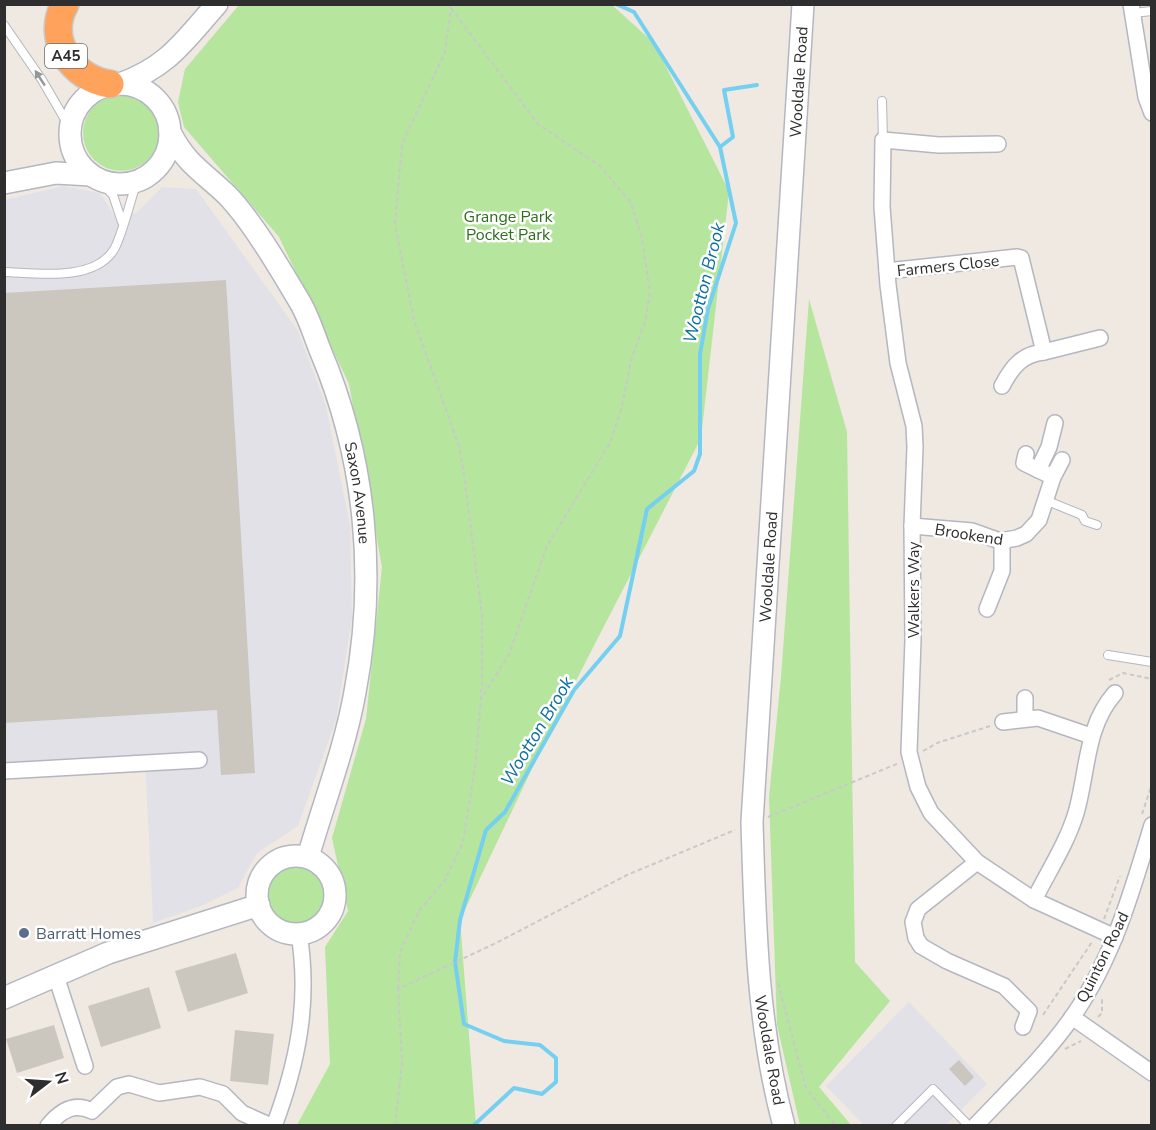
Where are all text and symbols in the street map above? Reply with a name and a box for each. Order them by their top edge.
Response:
street label: Wooldale Road [785,26,814,138]
road number: A45 [45,44,87,68]
one-way arrow [34,70,46,86]
park label: Grange Park Pocket Park [464,206,553,246]
water label: Wootton Brook [677,219,731,346]
street label: Farmers Close [896,250,1000,282]
street label: Saxon Avenue [339,440,375,545]
street label: Wooldale Road [754,511,783,623]
street label: Brookend [933,519,1005,551]
street label: Walkers Way [903,541,925,639]
water label: Wootton Brook [495,671,580,790]
street label: Quinton Road [1071,908,1134,1007]
place label: Barratt Homes [36,923,141,945]
marker: Barratt Homes [17,926,31,940]
street label: Wooldale Road [749,993,790,1107]
north arrow [18,1052,78,1112]
text: N [49,1069,74,1087]

